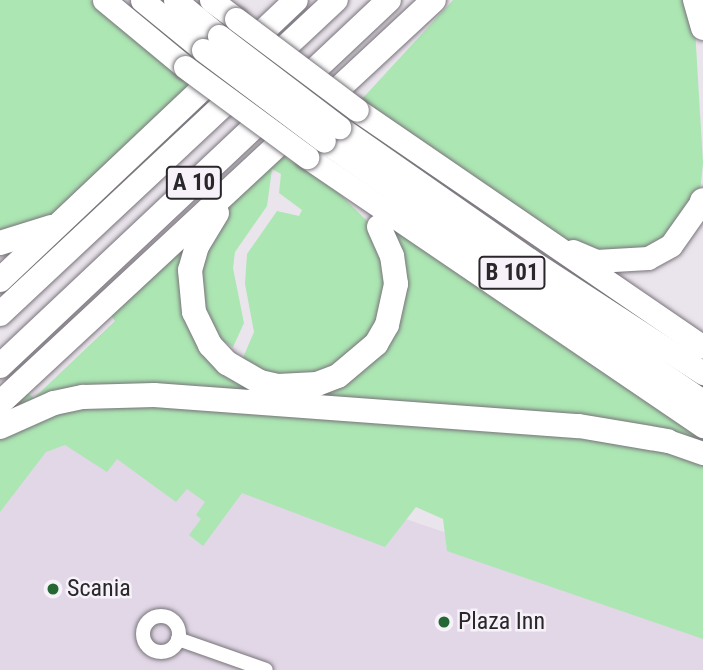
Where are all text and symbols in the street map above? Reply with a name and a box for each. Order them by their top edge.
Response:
road number: A 10 [164,164,224,202]
road number: B 101 [477,254,547,292]
place label: Scania [67,575,131,603]
marker: Scania [45,581,61,597]
place label: Plaza Inn [458,608,545,636]
marker: Plaza Inn [436,614,452,630]

